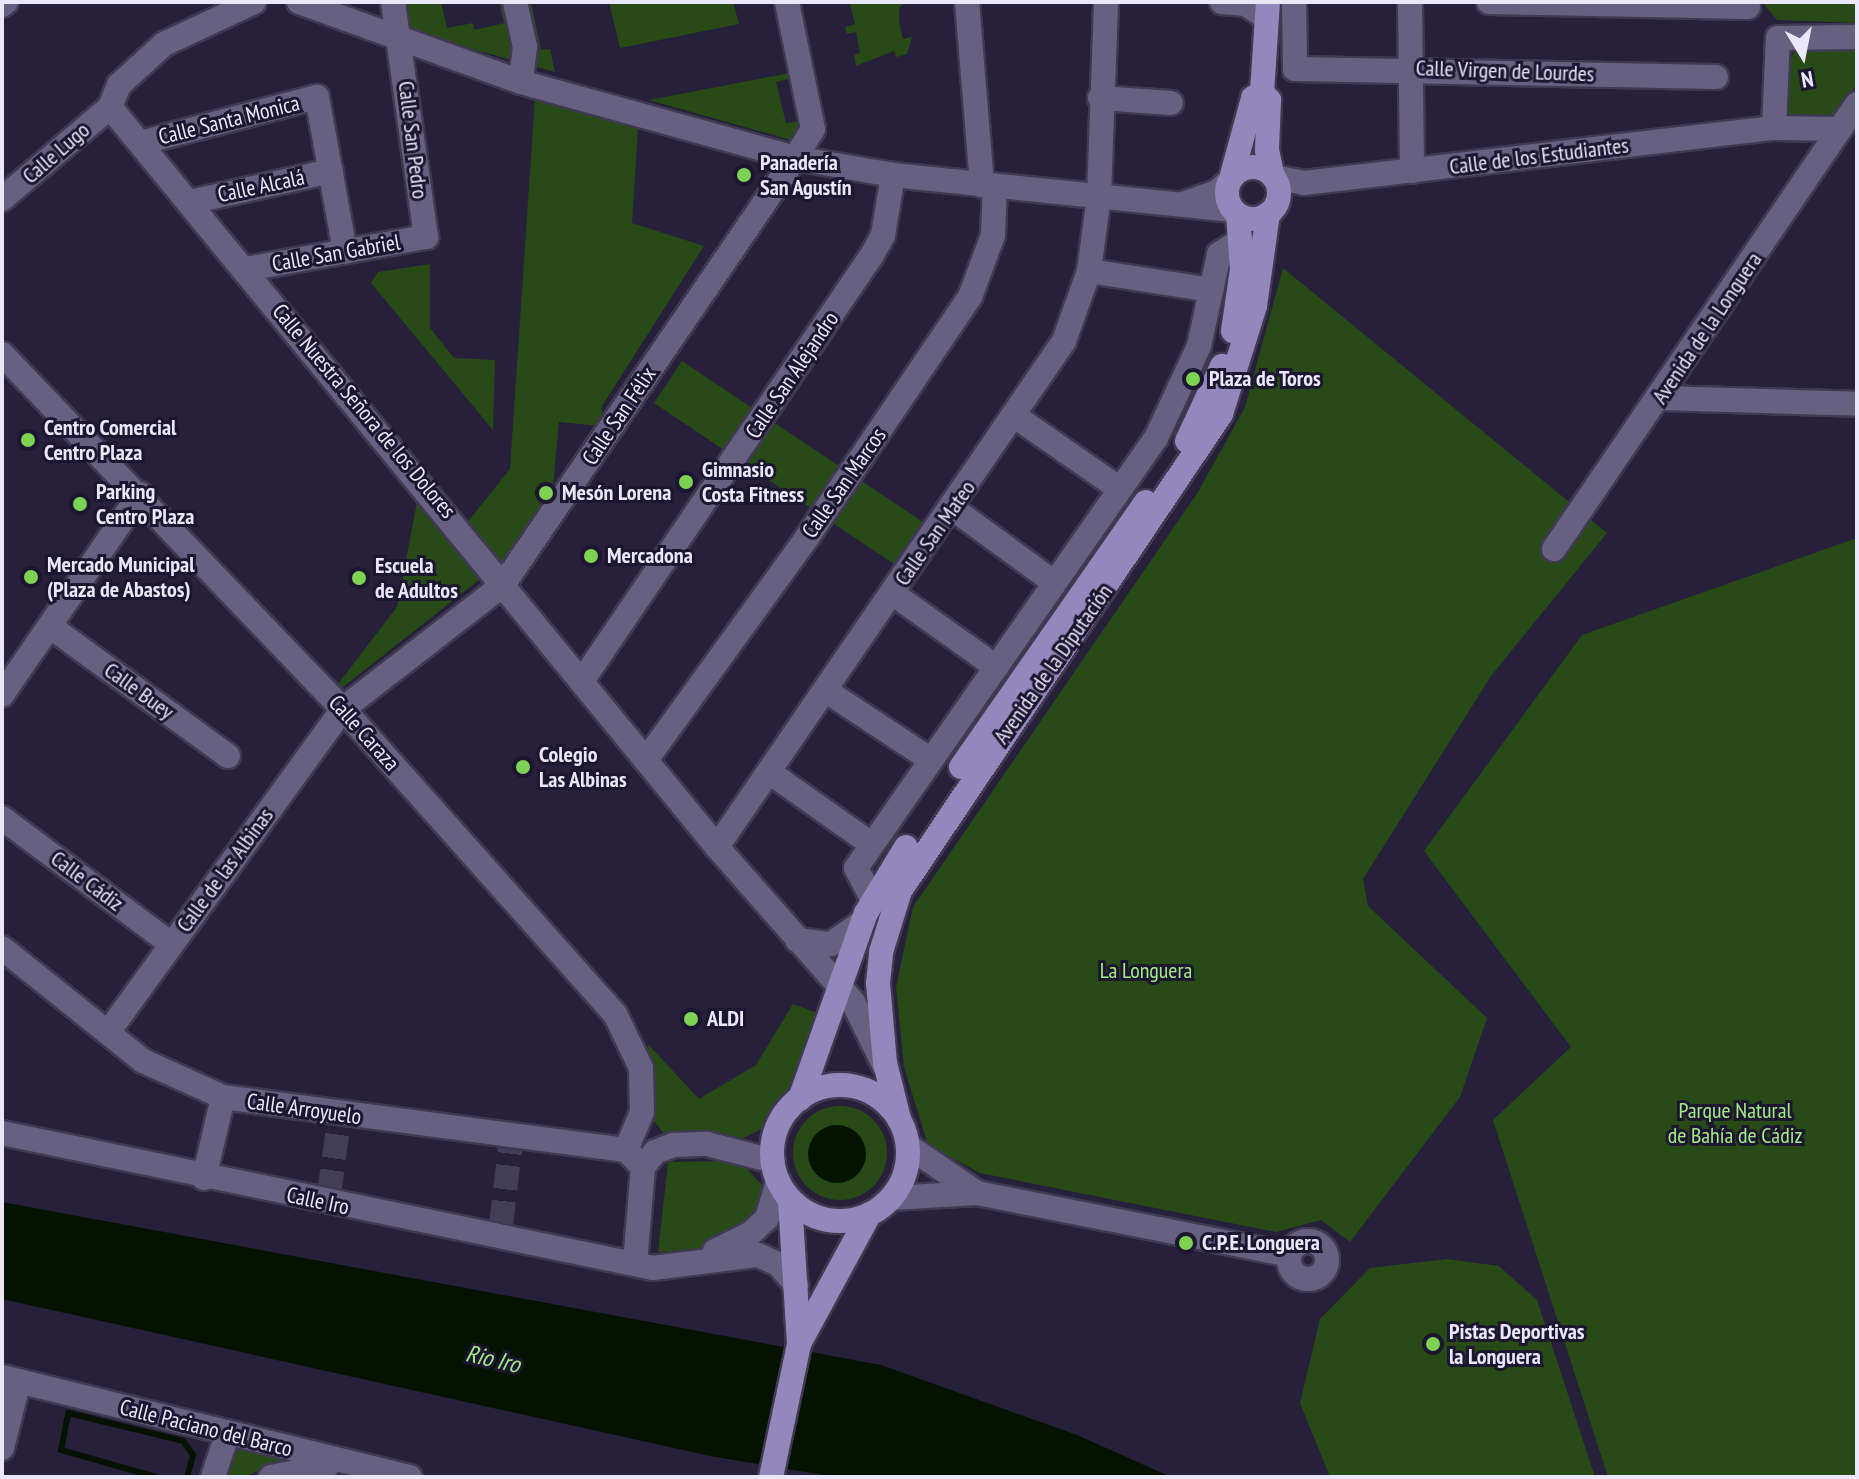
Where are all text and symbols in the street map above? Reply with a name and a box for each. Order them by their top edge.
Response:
north arrow [1763,16,1843,96]
street label: Calle Virgen de Lourdes [1415,55,1595,87]
text: N [1799,65,1815,94]
street label: Calle San Pedro [393,80,433,200]
street label: Calle Santa Monica [156,90,302,150]
street label: Calle Lugo [17,117,95,189]
street label: Calle de los Estudiantes [1448,132,1630,180]
place label: Panadería San Agustín [760,149,852,200]
street label: Calle Alcalá [215,164,307,208]
marker: Panadería San Agustín [735,166,753,184]
street label: Calle San Gabriel [270,229,402,277]
street label: Avenida de la Longuera [1647,247,1767,409]
street label: Calle Nuestra Señora de los Dolores [267,299,461,523]
street label: Calle San Alejandro [740,306,844,444]
street label: Calle San Félix [577,362,661,470]
place label: Plaza de Toros [1209,366,1321,392]
marker: Plaza de Toros [1184,370,1202,388]
place label: Centro Comercial Centro Plaza [44,414,177,466]
street label: Calle San Marcos [796,423,892,543]
marker: Centro Comercial Centro Plaza [19,431,37,449]
place label: Gimnasio Costa Fitness [702,456,804,508]
marker: Gimnasio Costa Fitness [677,473,695,491]
street label: Calle San Mateo [889,475,981,591]
place label: Parking Centro Plaza [96,478,194,530]
place label: Mesón Lorena [562,480,671,506]
marker: Mesón Lorena [537,484,555,502]
marker: Parking Centro Plaza [71,495,89,513]
place label: Mercadona [607,543,693,569]
marker: Mercadona [582,547,600,565]
place label: Mercado Municipal (Plaza de Abastos) [47,551,195,602]
place label: Escuela de Adultos [375,552,459,604]
marker: Mercado Municipal (Plaza de Abastos) [22,568,40,586]
marker: Escuela de Adultos [350,569,368,587]
street label: Avenida de la Diputación [988,579,1118,749]
street label: Calle Buey [99,657,179,725]
street label: Calle Caraza [323,690,405,776]
place label: Colegio Las Albinas [539,741,627,792]
marker: Colegio Las Albinas [514,758,532,776]
street label: Calle de las Albinas [171,803,279,937]
street label: Calle Cádiz [46,845,128,917]
park label: La Longuera [1100,958,1192,984]
place label: ALDI [707,1006,744,1032]
marker: ALDI [682,1010,700,1028]
street label: Calle Arroyuelo [245,1088,363,1130]
park label: Parque Natural de Bahía de Cádiz [1668,1097,1802,1148]
street label: Calle Iro [284,1182,352,1220]
place label: C.P.E. Longuera [1202,1230,1321,1256]
marker: C.P.E. Longuera [1177,1234,1195,1252]
place label: Pistas Deportivas la Longuera [1449,1318,1585,1370]
marker: Pistas Deportivas la Longuera [1424,1335,1442,1353]
water label: Rio Iro [463,1339,523,1379]
street label: Calle Paciano del Barco [117,1394,295,1462]

